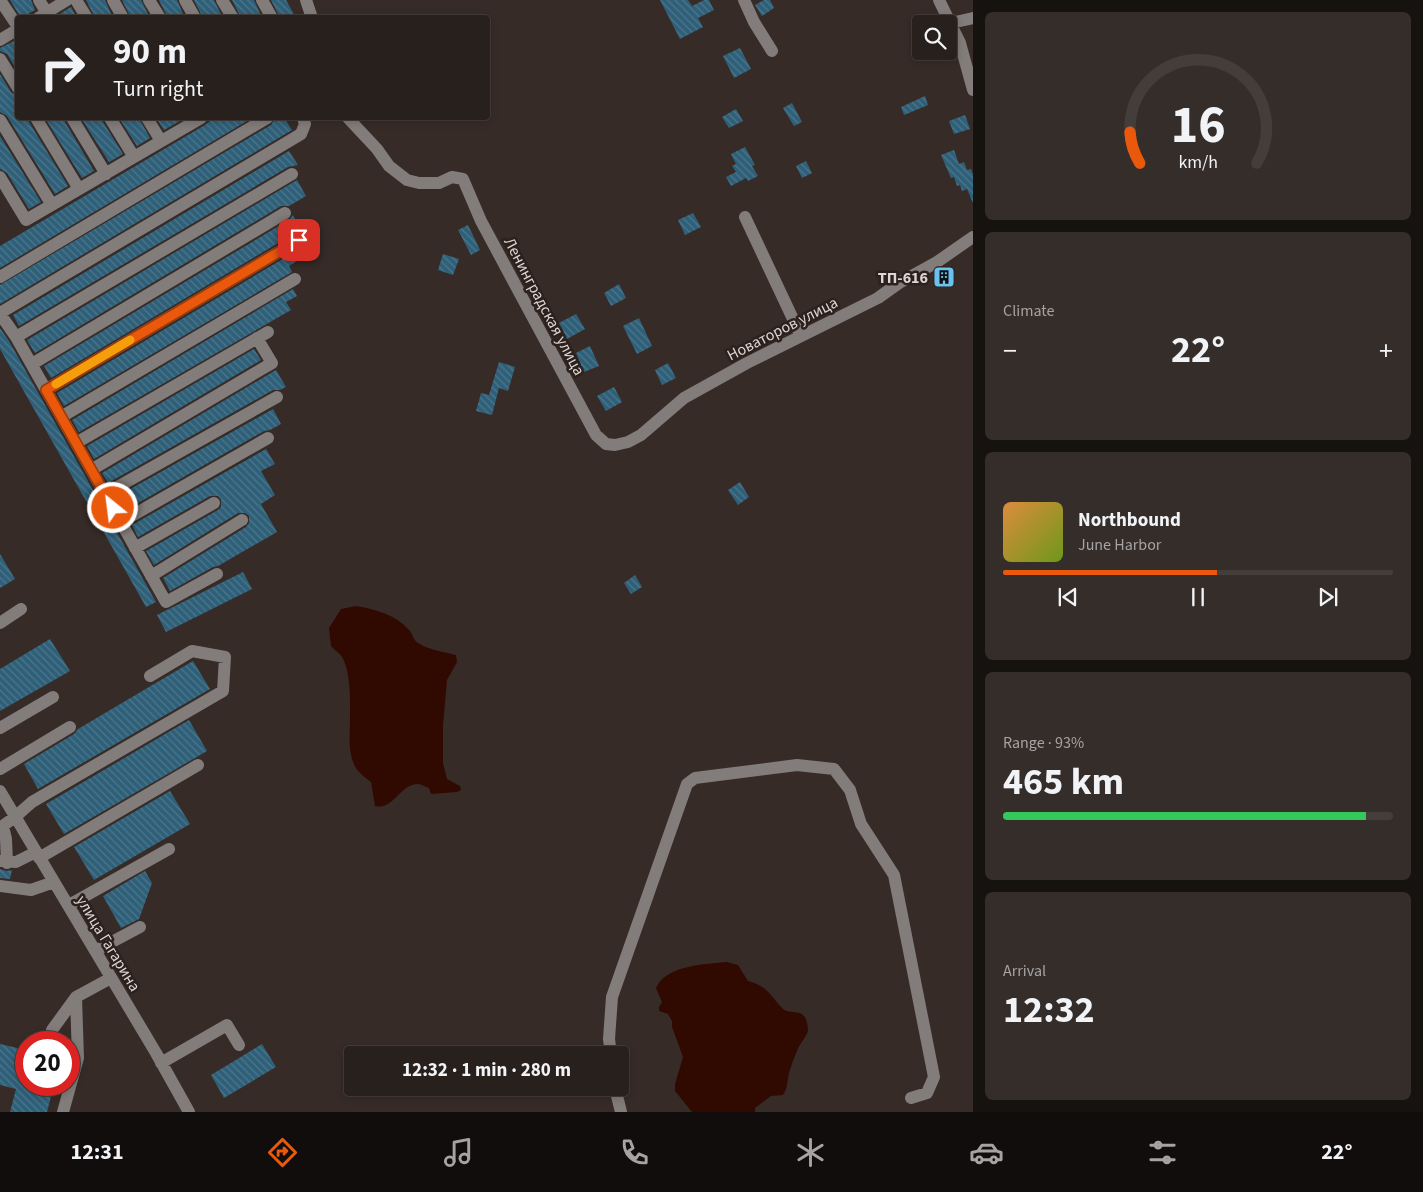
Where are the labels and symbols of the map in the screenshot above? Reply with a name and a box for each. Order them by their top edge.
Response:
pin [278,219,320,261]
street label: Ленинградская улица [498,234,590,379]
building icon: ТП-616 [932,265,956,289]
place label: ТП-616 [878,267,928,289]
street label: Новаторов улица [723,291,842,366]
position arrow [86,481,138,533]
street label: улица Гагарина [71,891,146,996]
speed limit sign: 20 [15,1031,80,1096]

